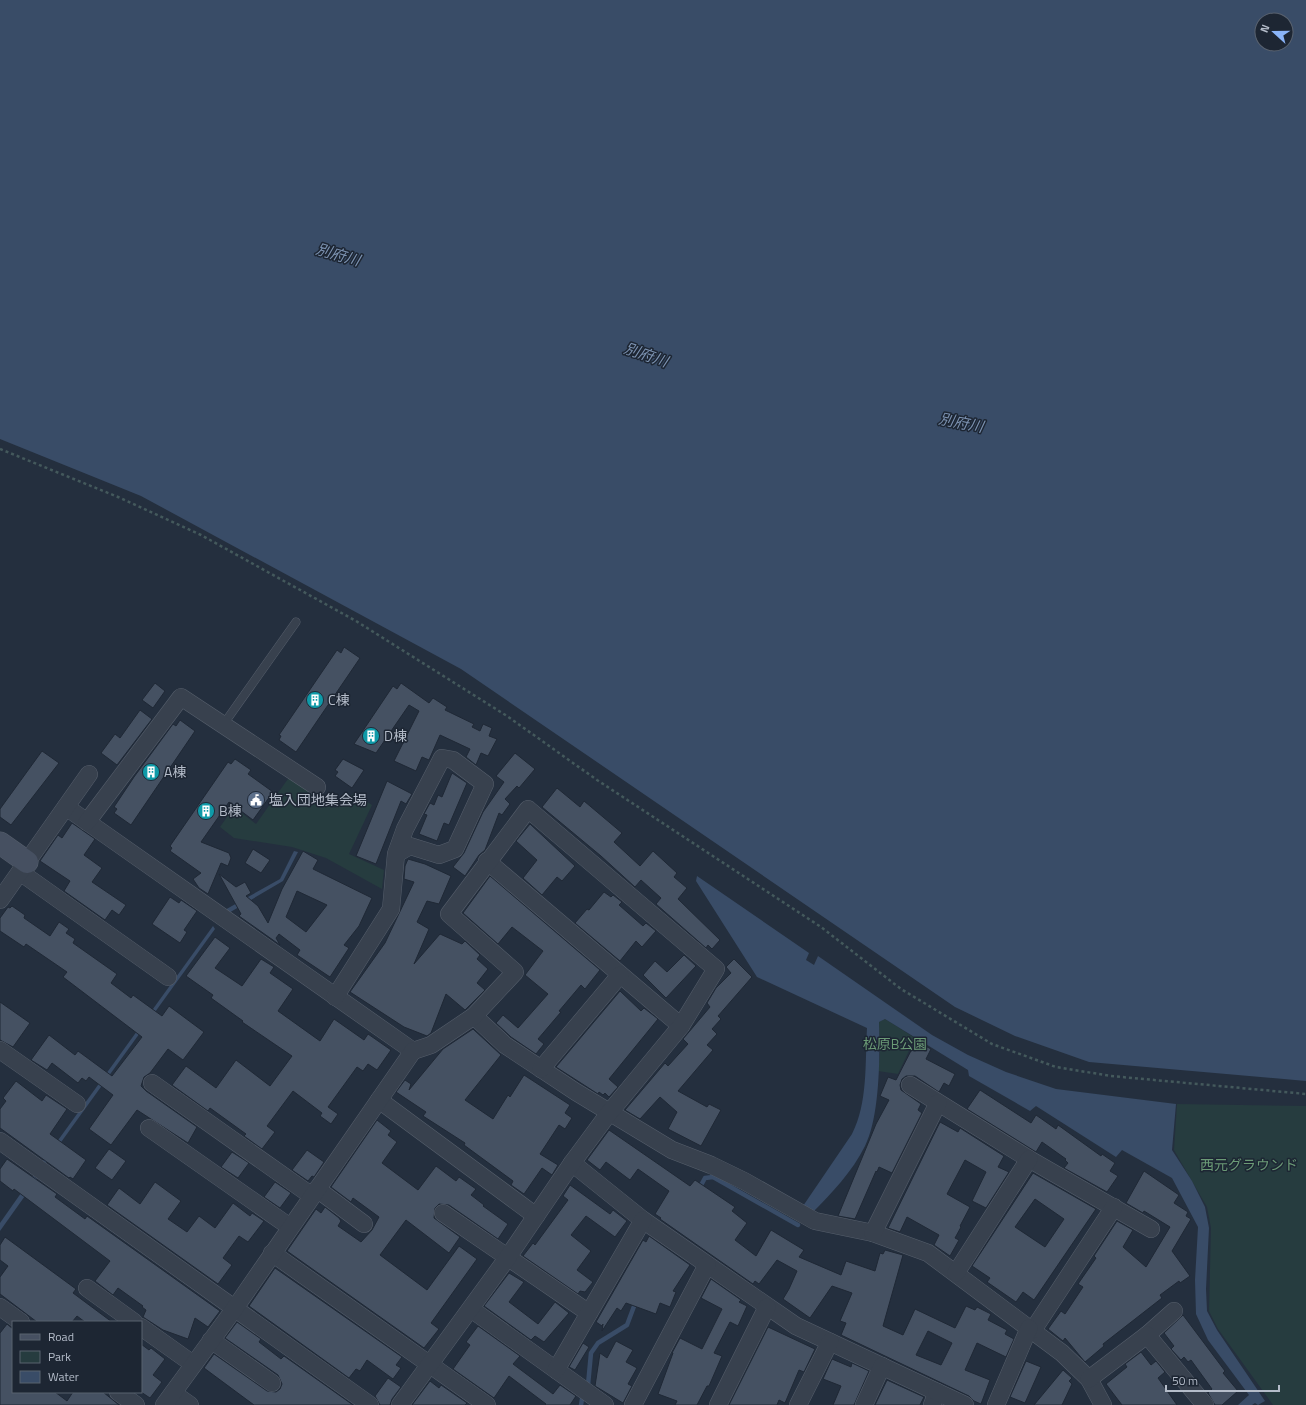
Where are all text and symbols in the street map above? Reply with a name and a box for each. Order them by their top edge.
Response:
north arrow [1254,12,1294,52]
text: N [1256,22,1273,35]
water label: 別府川 [313,237,365,272]
water label: 別府川 [621,336,673,373]
water label: 別府川 [937,407,987,438]
place label: C棟 [328,689,350,710]
building icon: C棟 [305,690,325,710]
place label: D棟 [384,725,407,746]
building icon: D棟 [361,726,381,746]
place label: A棟 [164,761,186,782]
building icon: A棟 [141,762,161,782]
place label: 塩入団地集会場 [269,789,367,810]
public building icon: 塩入団地集会場 [246,790,266,810]
place label: B棟 [219,800,242,821]
building icon: B棟 [196,801,216,821]
park label: 松原B公園 [863,1033,927,1054]
park label: 西元グラウンド [1200,1154,1298,1175]
legend [12,1321,142,1393]
text: Road [48,1327,74,1346]
text: Park [48,1347,71,1366]
text: Water [48,1367,79,1386]
scale bar [1166,1367,1279,1393]
text: 50 m [1172,1371,1198,1390]

